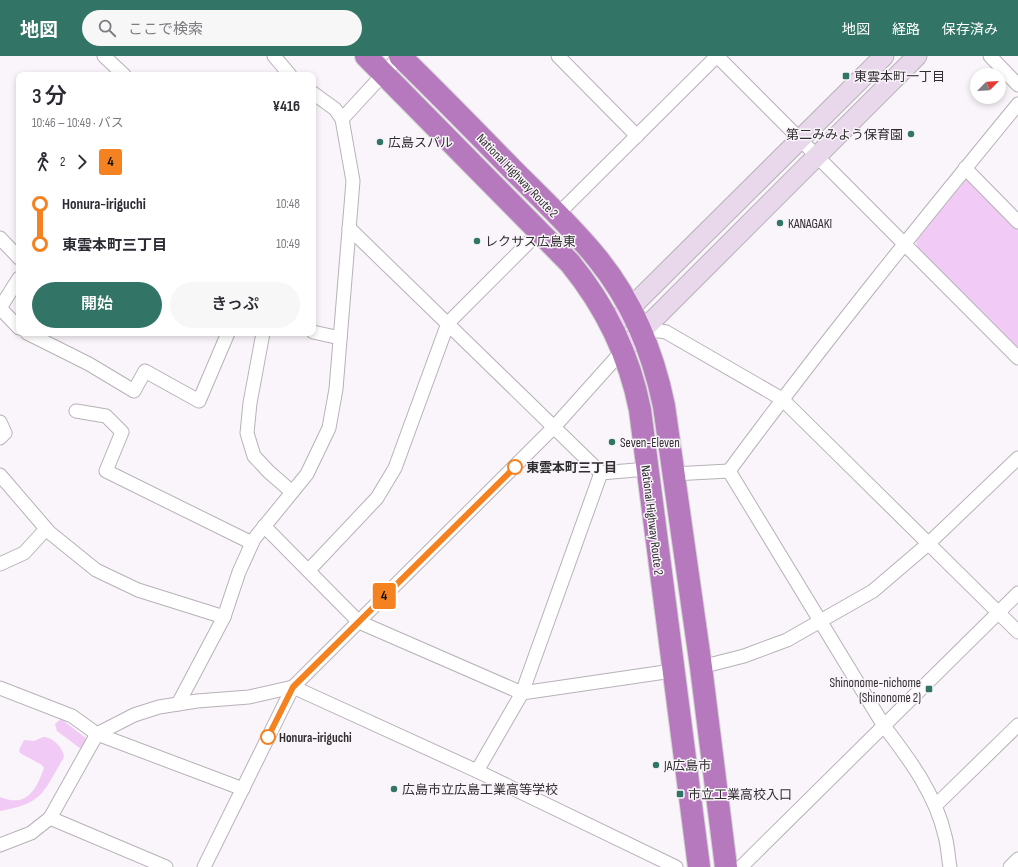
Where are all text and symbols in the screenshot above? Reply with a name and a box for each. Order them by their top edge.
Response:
search box [82,10,362,46]
icon: search [96,17,118,39]
text: 地図 [20,19,58,42]
text: ここで検索 [128,20,203,39]
text: 地図 [842,21,870,38]
text: 経路 [892,21,920,38]
text: 保存済み [942,21,998,38]
north arrow [970,68,1006,104]
map controls [970,68,1006,104]
place label: 東雲本町一丁目 [854,69,945,85]
marker: 東雲本町一丁目 [841,71,851,81]
text: 3 分 [32,83,67,110]
text: ¥416 [273,97,300,116]
text: 10:46 – 10:49 · バス [32,115,124,131]
place label: 第二みみよう保育園 [786,127,903,143]
marker: 第二みみよう保育園 [906,129,916,139]
street label: National Highway Route 2 [473,130,561,221]
place label: 広島スバル [388,135,453,151]
marker: 広島スバル [375,137,385,147]
icon: walk [32,151,54,173]
icon: forward [71,151,93,173]
text: 4 [107,153,114,170]
text: 2 [60,154,65,170]
text: Honura-iriguchi [62,195,146,214]
text: 10:48 [276,196,300,212]
place label: KANAGAKI [788,216,832,232]
marker: KANAGAKI [775,218,785,228]
place label: レクサス広島東 [485,234,576,250]
text: 東雲本町三丁目 [62,236,167,255]
text: 10:49 [276,236,300,252]
marker: レクサス広島東 [472,236,482,246]
button: 開始 [32,282,162,328]
button: きっぷ [170,282,300,328]
place label: Seven-Eleven [620,435,680,451]
marker: Seven-Eleven [607,437,617,447]
marker: 東雲本町三丁目 [507,459,523,475]
place label: 東雲本町三丁目 [526,460,617,476]
street label: National Highway Route 2 [637,464,667,576]
line badge: 4 [371,583,397,609]
text: 4 [381,587,387,604]
place label: Shinonome-nichome (Shinonome 2) [829,675,921,706]
marker: Shinonome-nichome (Shinonome 2) [924,684,934,694]
marker: Honura-iriguchi [260,729,276,745]
place label: Honura-iriguchi [279,730,352,746]
place label: JA広島市 [663,758,711,774]
marker: JA広島市 [651,760,661,770]
place label: 広島市立広島工業高等学校 [402,782,558,798]
marker: 広島市立広島工業高等学校 [389,784,399,794]
place label: 市立工業高校入口 [688,787,792,803]
marker: 市立工業高校入口 [675,789,685,799]

